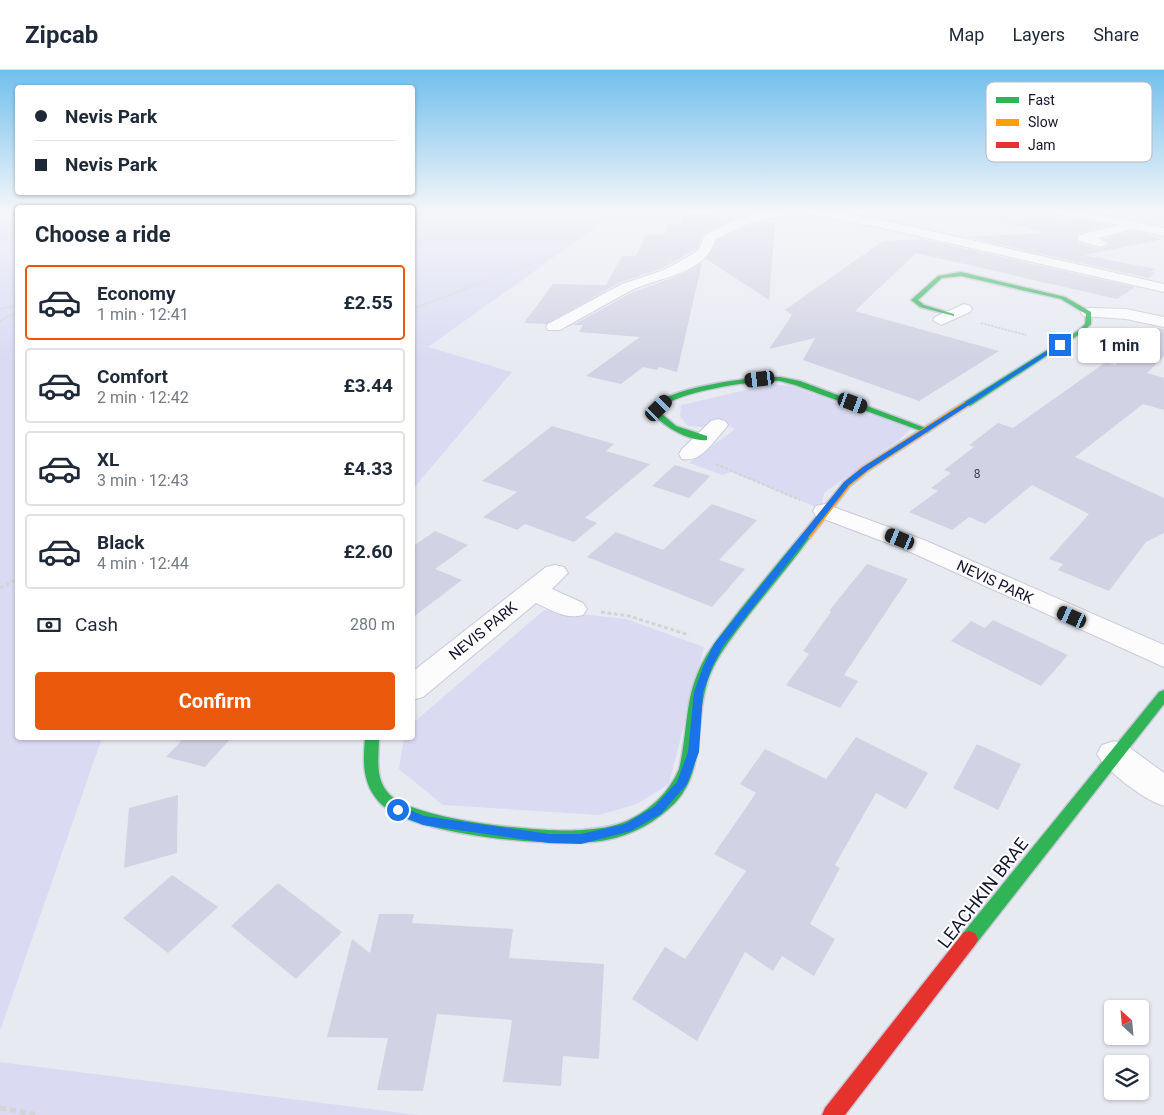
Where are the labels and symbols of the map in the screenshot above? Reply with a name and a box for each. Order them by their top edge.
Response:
legend [986,82,1152,162]
text: Fast [1028,92,1055,108]
text: Slow [1028,114,1059,130]
text: Jam [1028,137,1056,153]
callout: 1 min [1078,328,1160,362]
route end [1049,334,1071,356]
car [744,370,775,388]
car [836,391,869,415]
car [642,392,675,424]
house number: 8 [974,467,981,481]
car [883,526,916,552]
street label: NEVIS PARK [954,556,1037,608]
street label: NEVIS PARK [445,598,521,664]
car [1055,604,1088,630]
route start [387,799,409,821]
street label: LEACHKIN BRAE [933,833,1032,952]
north arrow [1104,1000,1149,1045]

